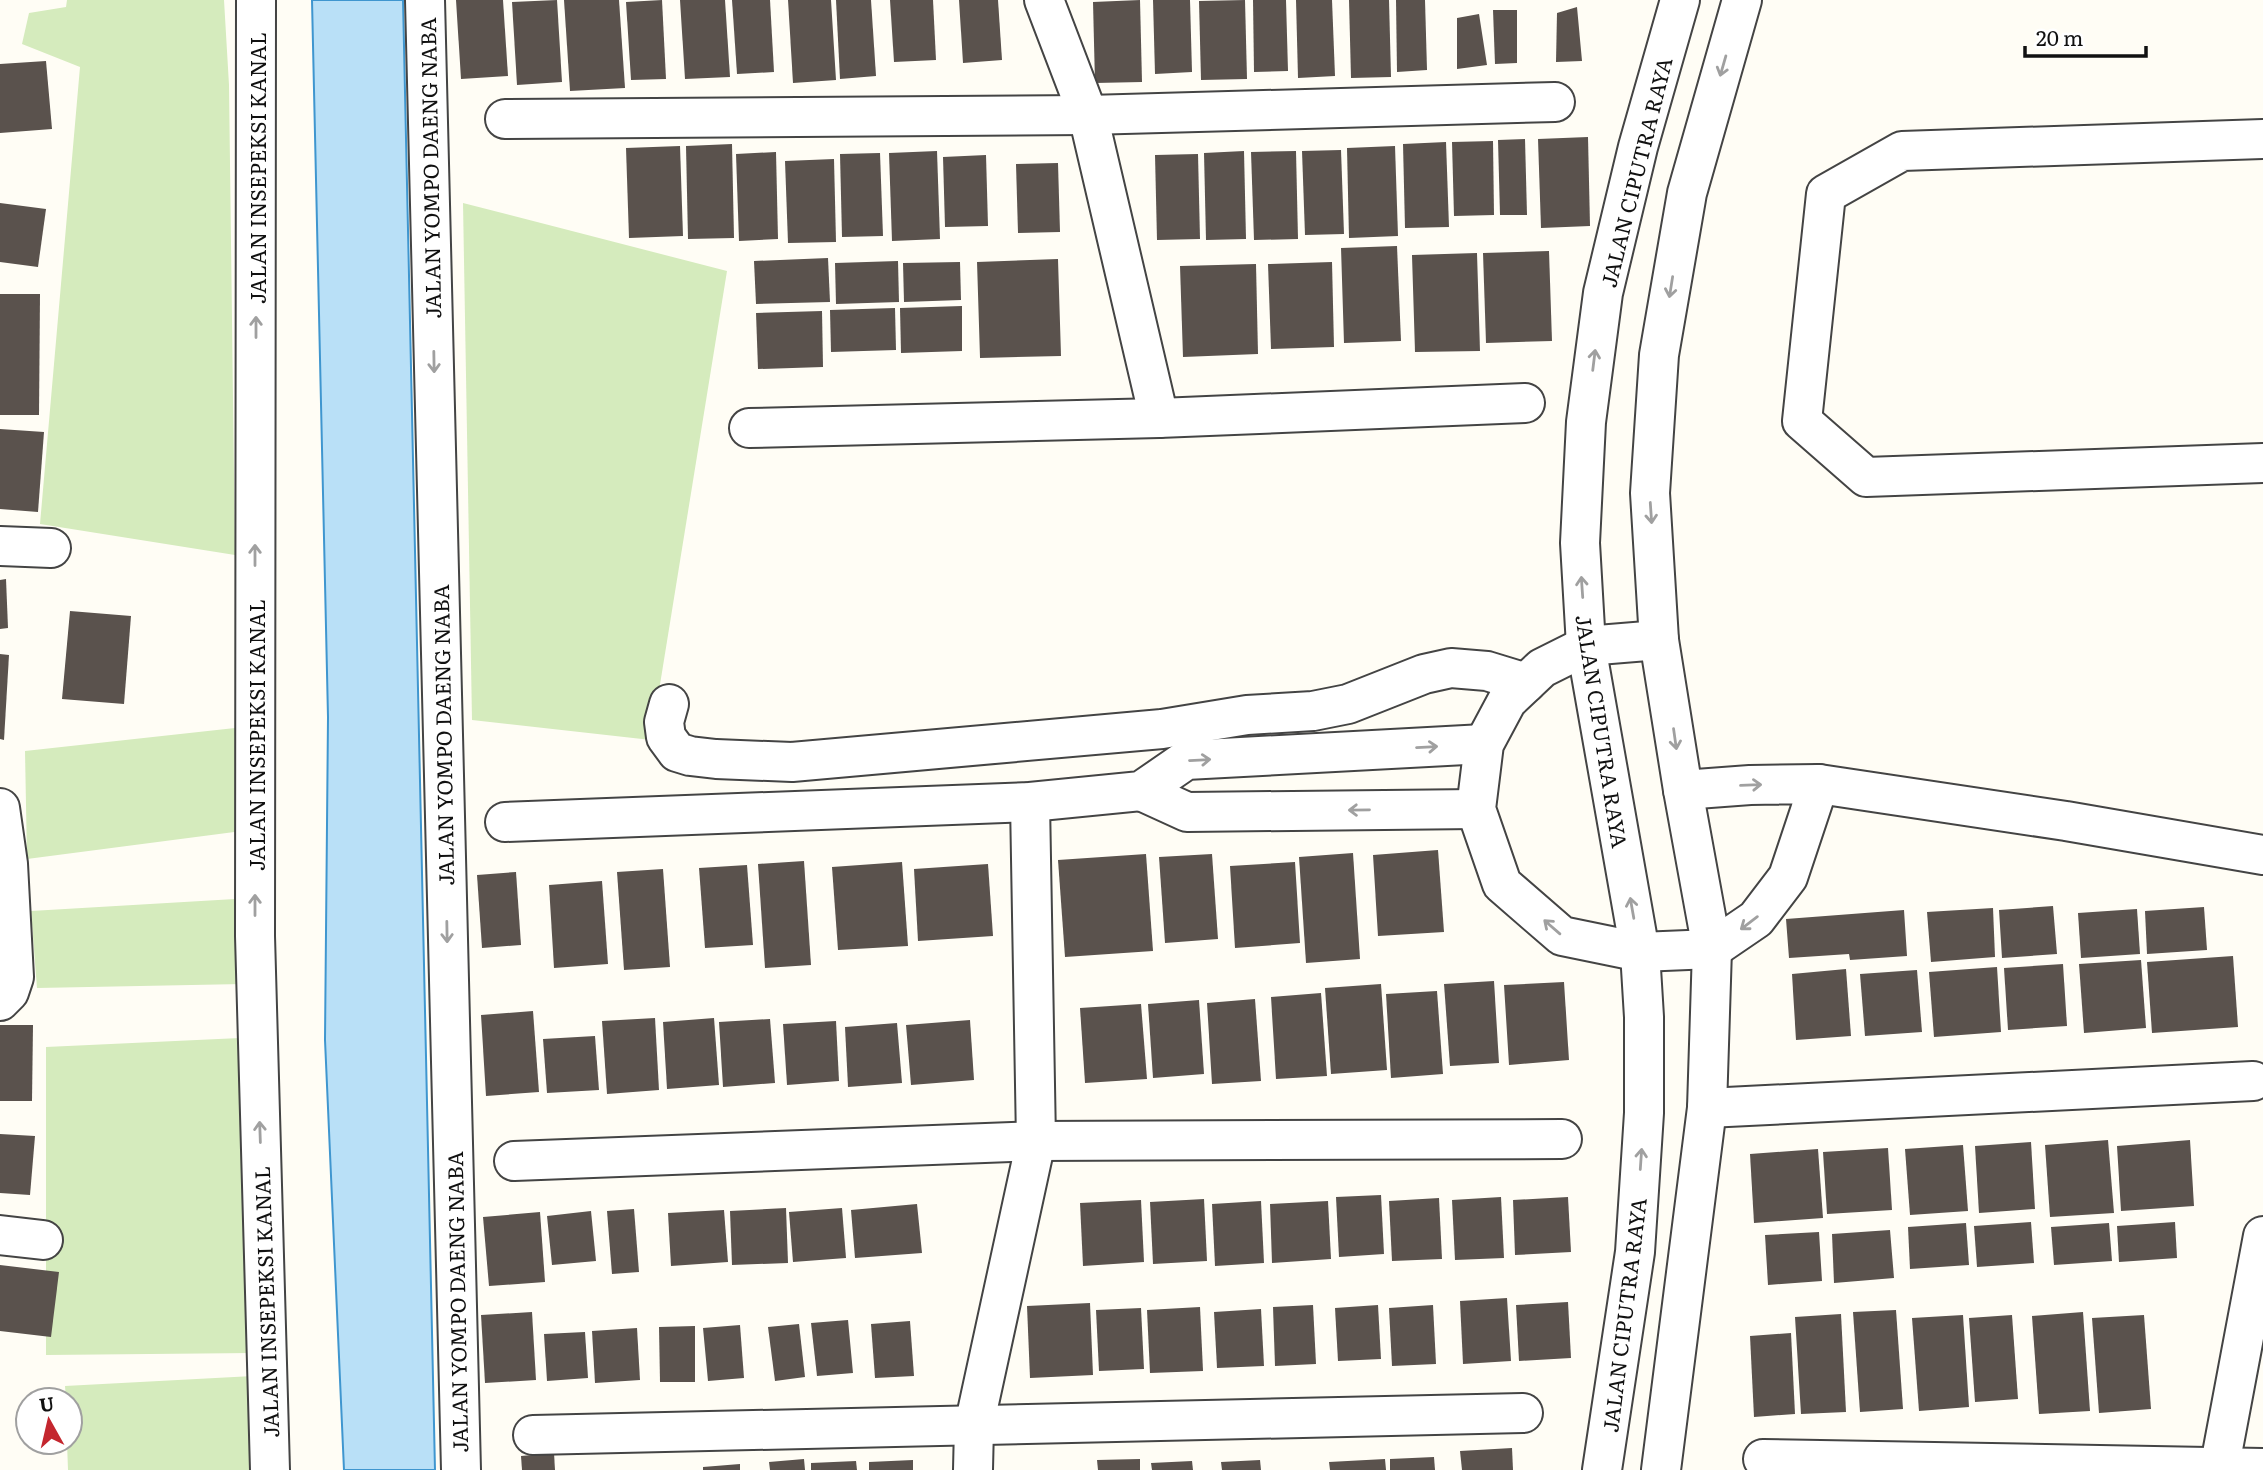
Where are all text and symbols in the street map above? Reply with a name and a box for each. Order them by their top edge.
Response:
scale bar [2025,14,2146,58]
street label: JALAN YOMPO DAENG NABA [411,16,447,319]
text: 20 m [2036,21,2083,52]
street label: JALAN INSEPEKSI KANAL [241,32,272,304]
street label: JALAN CIPUTRA RAYA [1591,53,1679,290]
one-way arrow [1715,54,1728,76]
one-way arrow [1664,275,1677,298]
one-way arrow [249,316,263,339]
one-way arrow [1588,349,1601,372]
one-way arrow [427,350,441,373]
one-way arrow [1645,501,1658,524]
one-way arrow [248,544,262,567]
one-way arrow [1576,576,1589,599]
street label: JALAN YOMPO DAENG NABA [424,583,460,886]
street label: JALAN INSEPEKSI KANAL [240,599,271,871]
street label: JALAN CIPUTRA RAYA [1569,612,1637,851]
one-way arrow [1669,727,1682,750]
one-way arrow [1415,740,1438,753]
one-way arrow [1188,753,1211,766]
one-way arrow [1739,779,1762,792]
one-way arrow [1347,803,1370,817]
one-way arrow [248,894,262,917]
one-way arrow [1625,897,1638,920]
one-way arrow [1739,915,1758,930]
one-way arrow [1543,919,1561,935]
one-way arrow [440,921,454,944]
one-way arrow [254,1121,267,1144]
one-way arrow [1634,1148,1647,1171]
street label: JALAN YOMPO DAENG NABA [438,1150,474,1453]
street label: JALAN INSEPEKSI KANAL [245,1166,285,1438]
street label: JALAN CIPUTRA RAYA [1593,1195,1653,1434]
north arrow [14,1386,84,1456]
text: U [37,1388,56,1418]

